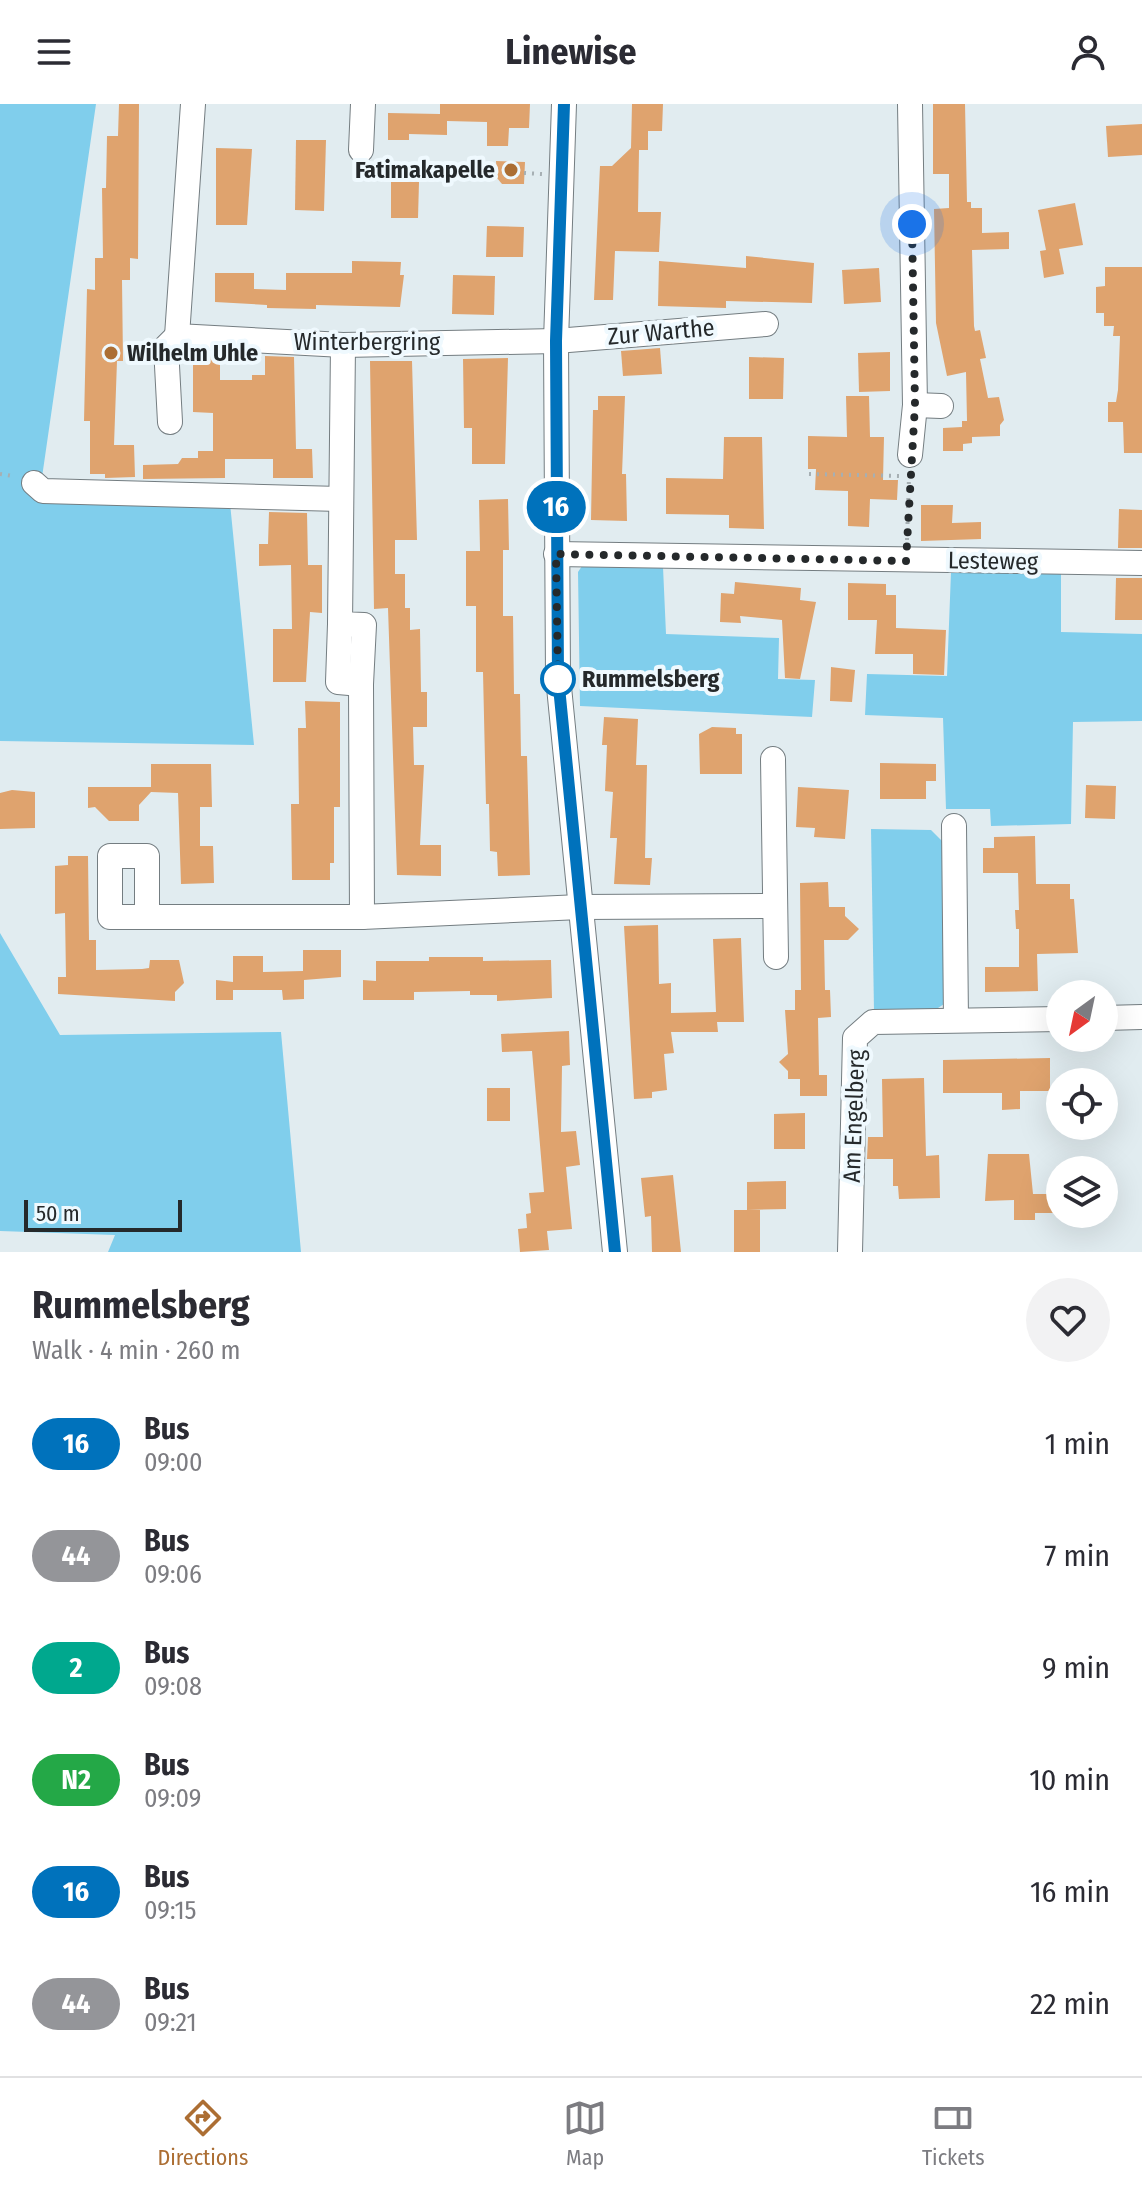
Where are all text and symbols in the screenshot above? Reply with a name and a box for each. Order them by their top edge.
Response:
icon: menu [32,30,76,74]
text: Linewise [505,30,637,74]
icon: person [1066,30,1110,74]
place label: Fatimakapelle [355,156,495,184]
marker: Fatimakapelle [502,161,520,179]
your location [892,204,932,244]
street label: Zur Warthe [606,313,716,351]
street label: Winterbergring [294,328,441,356]
place label: Wilhelm Uhle [127,339,258,367]
marker: Wilhelm Uhle [102,344,120,362]
line badge: 16 [520,481,592,533]
text: 16 [543,490,569,523]
street label: Lesteweg [948,546,1039,576]
marker: Rummelsberg [541,662,575,696]
place label: Rummelsberg [582,665,720,693]
north arrow [1046,980,1118,1052]
map controls [1046,980,1118,1228]
street label: Am Engelberg [838,1048,870,1183]
button: locate [1046,1068,1118,1140]
button: layers [1046,1156,1118,1228]
scale bar [24,1196,182,1232]
text: 50 m [36,1200,80,1227]
button: heart [1026,1278,1110,1362]
text: Rummelsberg [32,1282,250,1328]
text: Walk · 4 min · 260 m [32,1335,241,1366]
text: Bus [144,1411,189,1447]
text: 1 min [1045,1426,1110,1462]
text: 16 [63,1427,89,1460]
text: 09:00 [144,1447,203,1478]
text: Bus [144,1523,189,1559]
text: 7 min [1044,1538,1110,1574]
text: 44 [62,1539,90,1572]
text: 09:06 [144,1559,202,1590]
text: Bus [144,1635,189,1671]
text: 9 min [1042,1650,1110,1686]
text: 2 [70,1651,82,1684]
text: 09:08 [144,1671,202,1702]
text: Bus [144,1747,189,1783]
text: 10 min [1029,1762,1110,1798]
text: N2 [61,1763,91,1796]
text: 09:09 [144,1783,201,1814]
text: Bus [144,1859,189,1895]
text: 16 min [1030,1874,1110,1910]
text: 16 [63,1875,89,1908]
text: 09:15 [144,1895,197,1926]
text: Bus [144,1971,189,2007]
text: 22 min [1030,1986,1110,2022]
text: 44 [62,1987,90,2020]
text: 09:21 [144,2007,197,2038]
tab: Directions [157,2096,248,2171]
tab: Map [563,2096,607,2171]
tab: Tickets [922,2096,985,2171]

